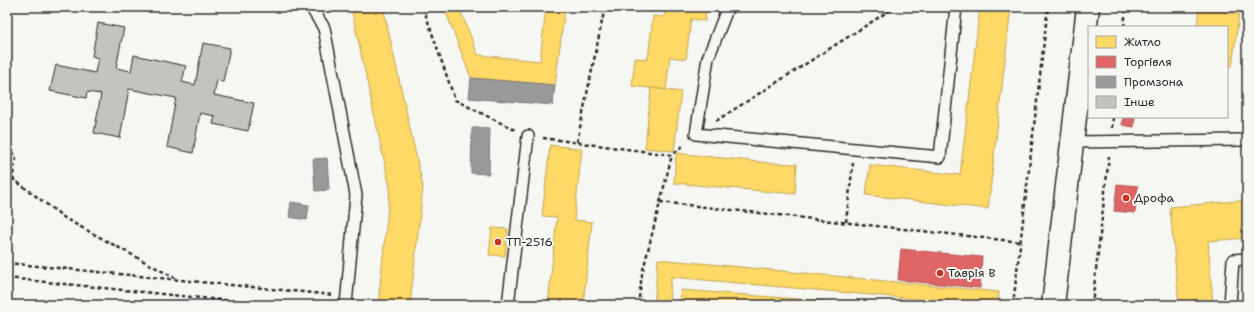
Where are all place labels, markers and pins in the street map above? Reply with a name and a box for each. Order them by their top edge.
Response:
place label: Дрофа [1134,190,1174,206]
marker: Дрофа [1121,193,1131,203]
place label: ТП-2516 [506,234,553,250]
marker: ТП-2516 [493,237,503,247]
place label: Таврія В [948,265,996,281]
marker: Таврія В [935,268,945,278]

